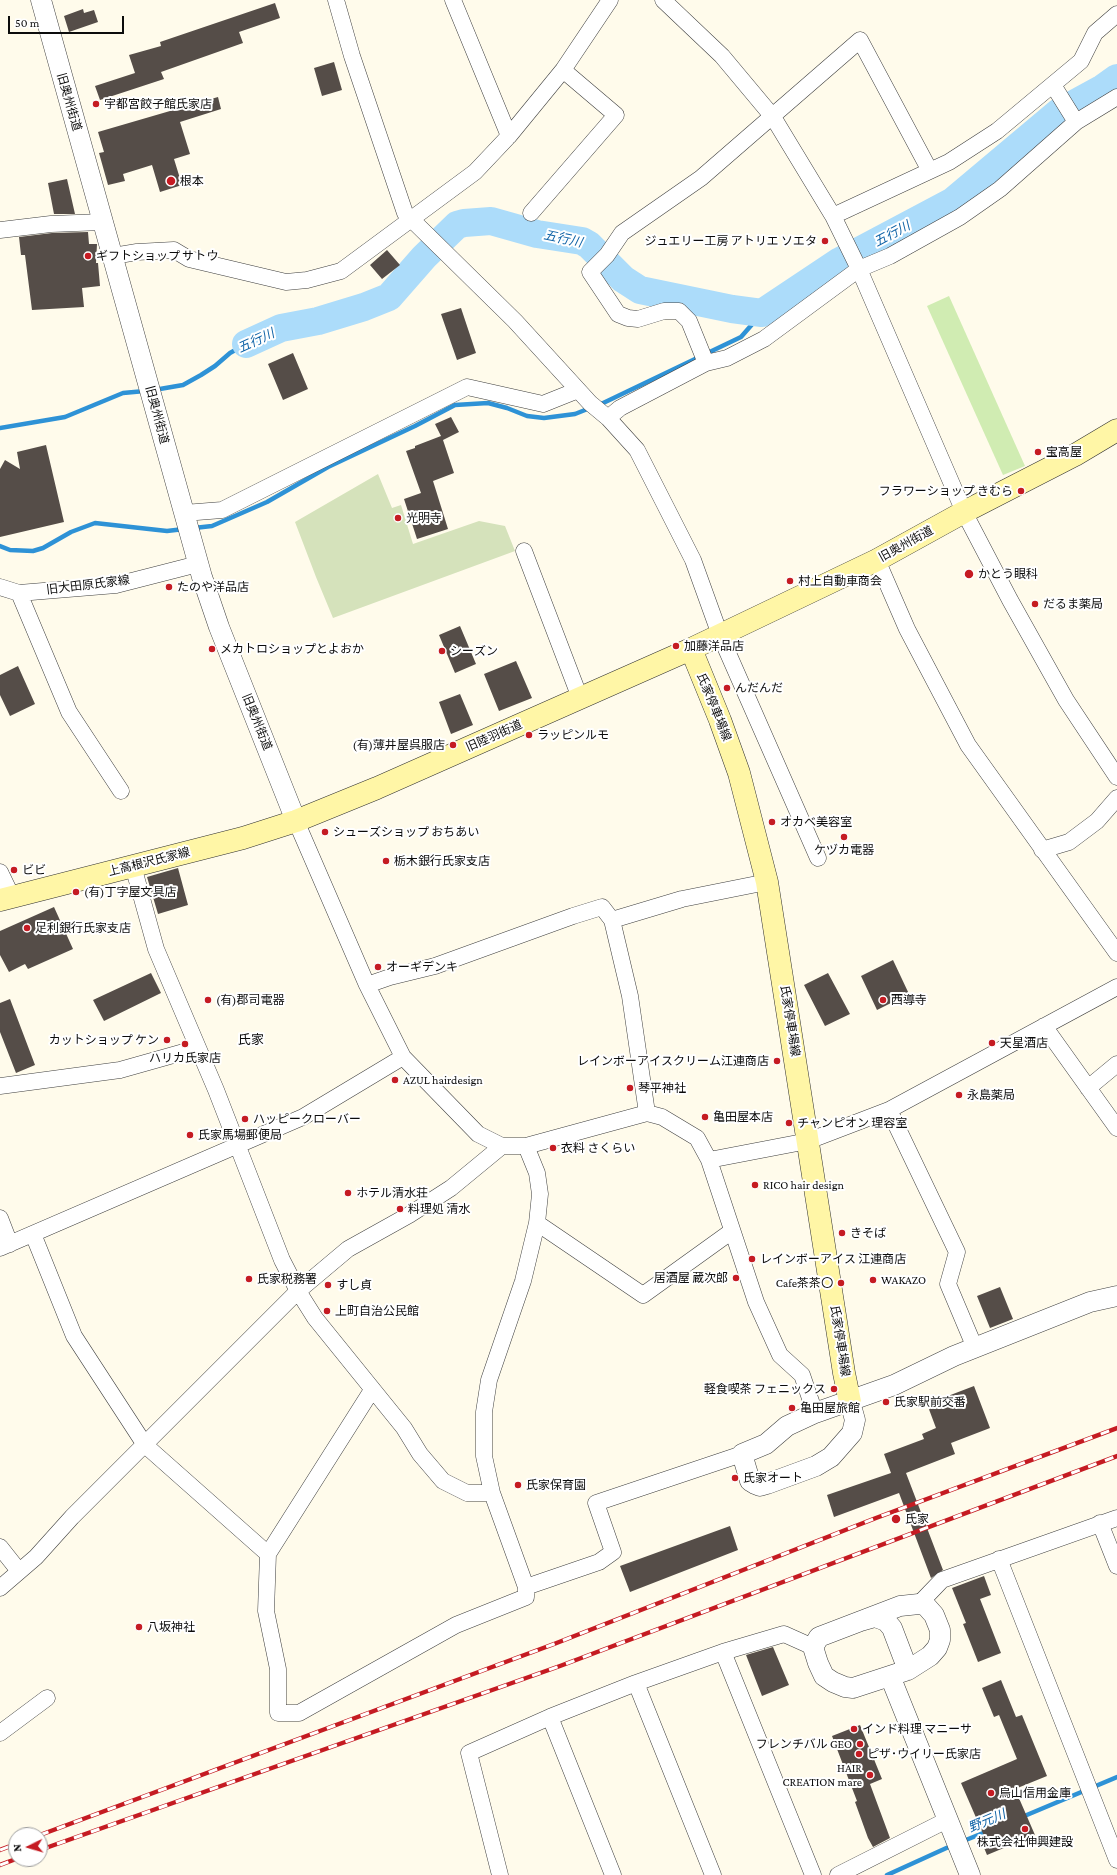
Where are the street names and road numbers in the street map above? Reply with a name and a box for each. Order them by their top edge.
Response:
street label: 旧奥州街道 [54,71,84,133]
street label: 旧奥州街道 [142,384,172,446]
street label: 旧奥州街道 [876,523,936,565]
street label: 旧大田原氏家線 [45,573,131,597]
street label: 氏家停車場線 [694,671,734,743]
street label: 旧奥州街道 [239,691,275,753]
street label: 旧陸羽街道 [464,717,524,755]
street label: 上高根沢氏家線 [107,845,191,879]
street label: 氏家停車場線 [777,984,803,1058]
street label: 氏家停車場線 [827,1304,853,1378]

